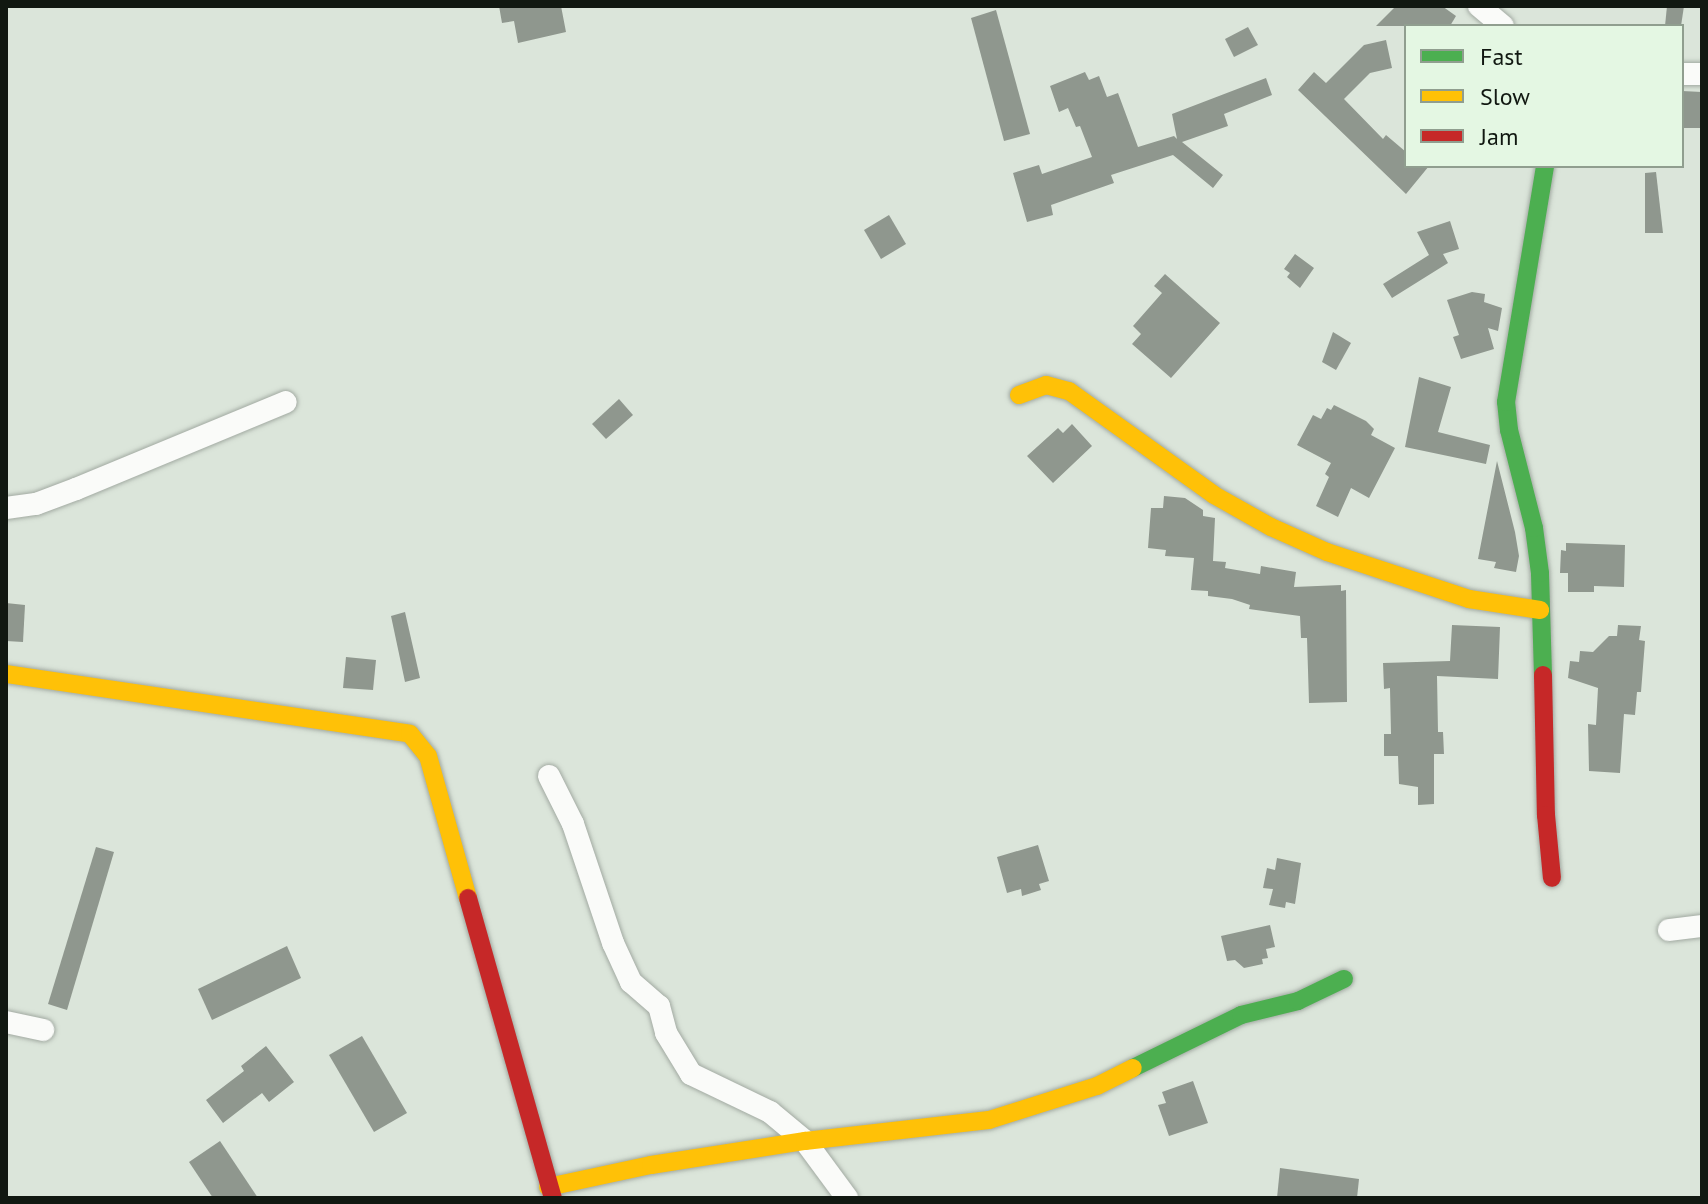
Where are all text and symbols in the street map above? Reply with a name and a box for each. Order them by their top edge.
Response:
legend [1404,24,1684,168]
text: Fast [1480,41,1523,72]
text: Slow [1480,81,1530,112]
text: Jam [1480,121,1518,152]

